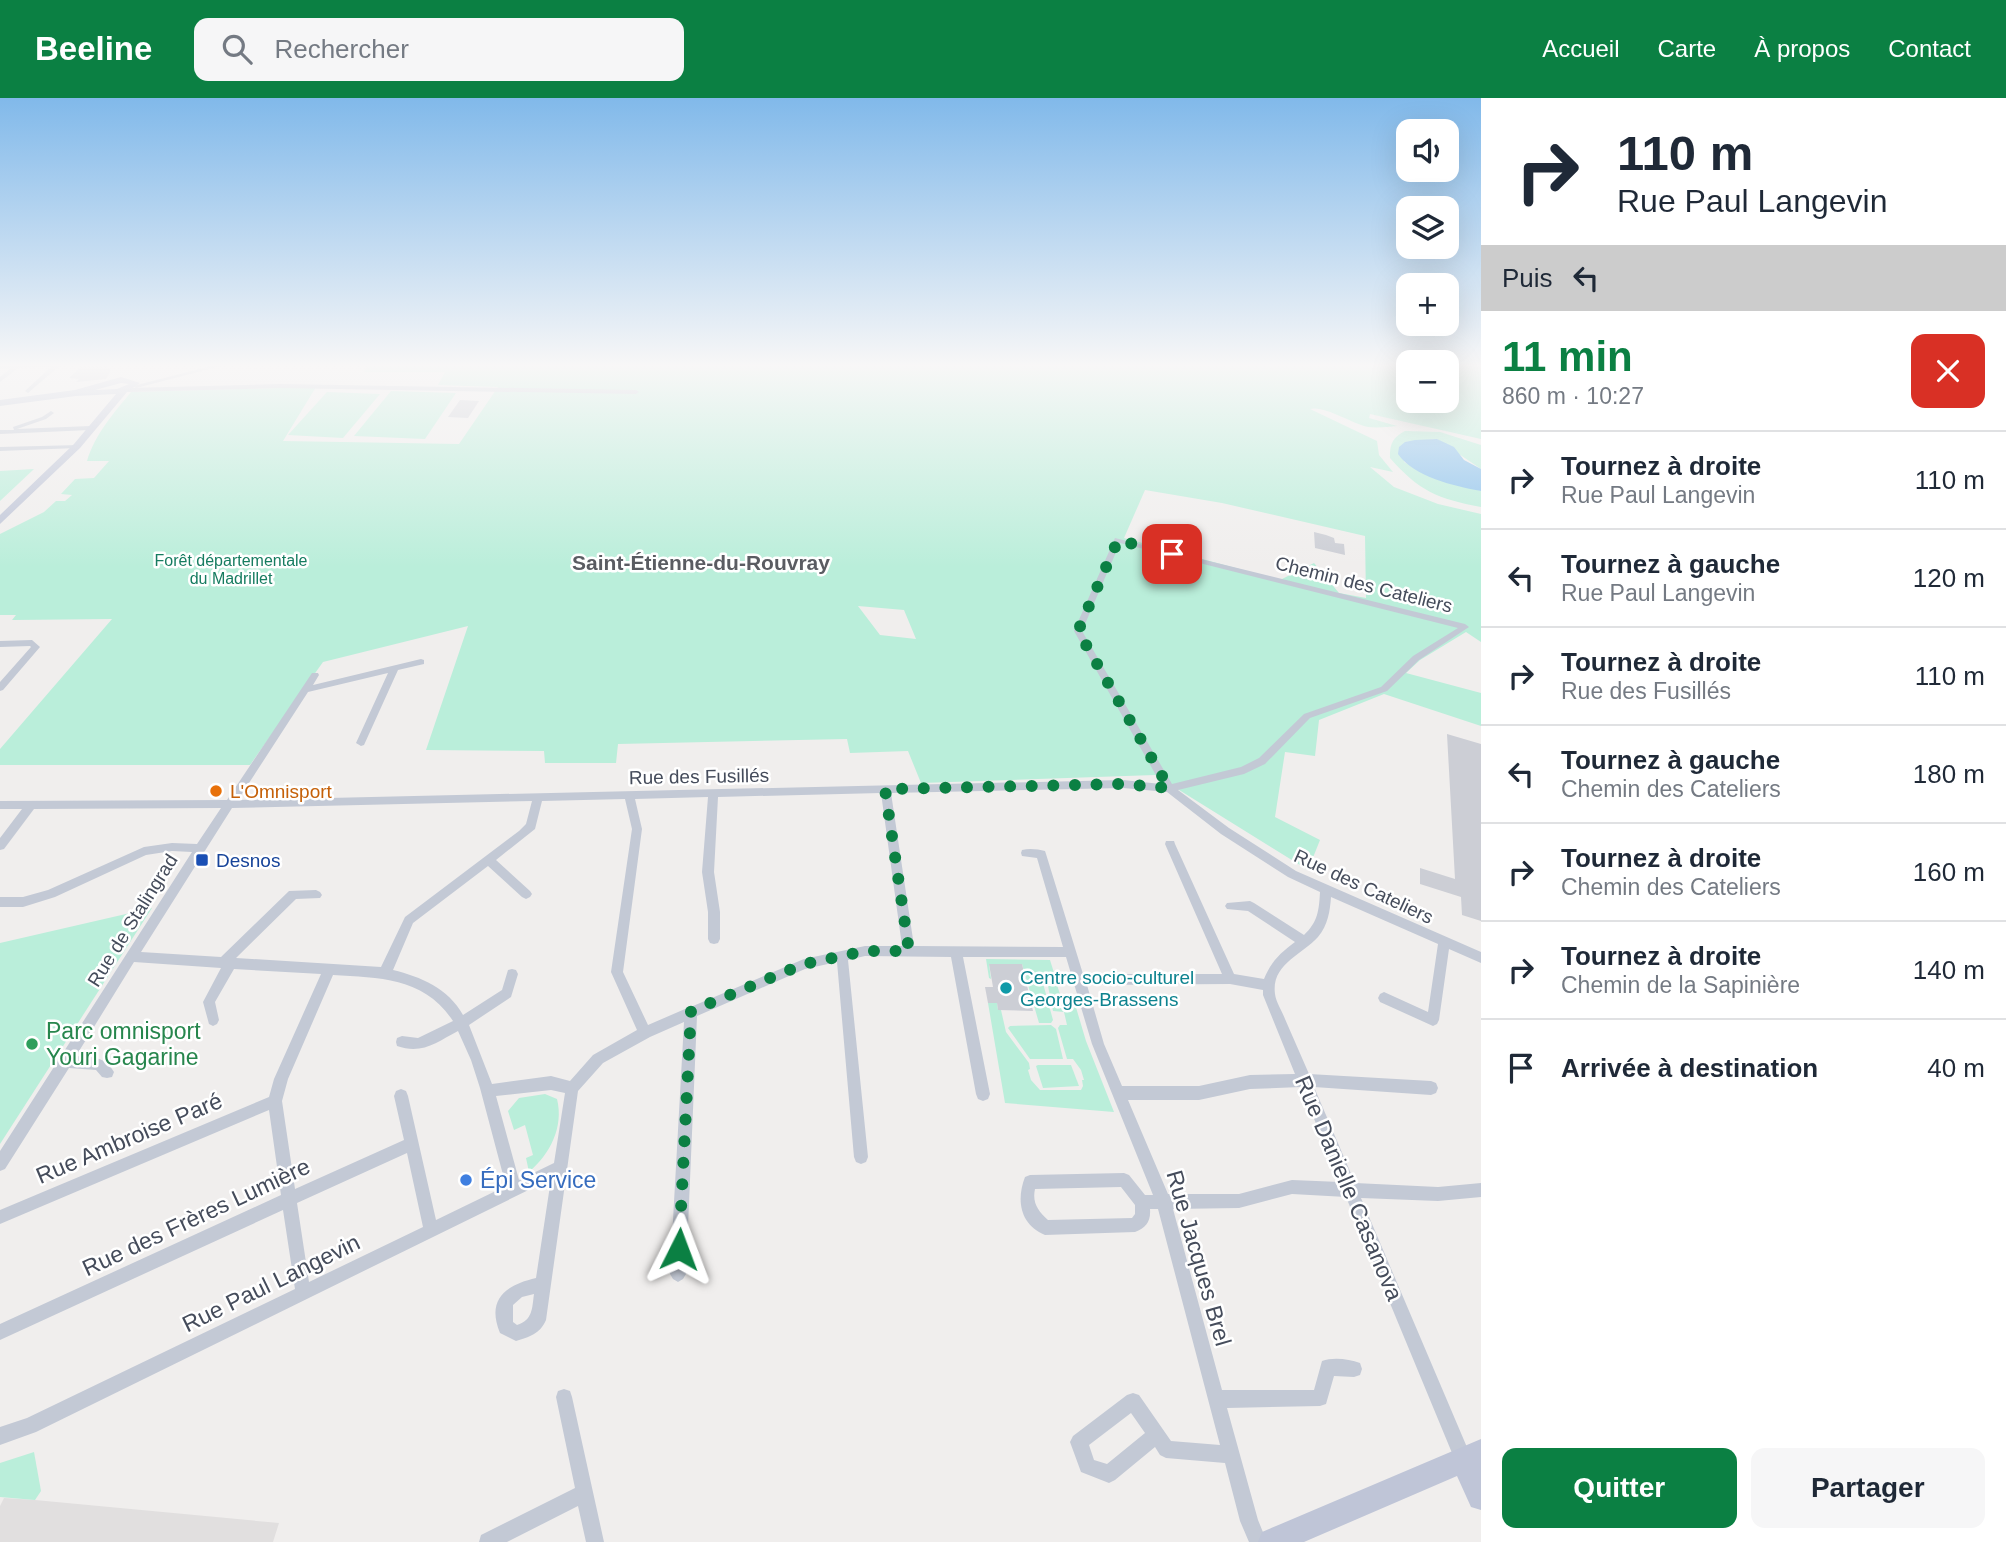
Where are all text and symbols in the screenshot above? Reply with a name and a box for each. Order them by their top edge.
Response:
search box [194,18,684,81]
text: Beeline [35,30,152,67]
icon: search [218,30,256,68]
text: Rechercher [274,34,409,64]
text: Accueil [1542,35,1620,62]
text: Carte [1658,35,1716,62]
text: À propos [1754,35,1850,62]
text: Contact [1888,35,1971,62]
map controls [1396,119,1459,413]
button: sound [1396,119,1459,182]
icon: right [1502,126,1593,217]
text: 110 m [1617,126,1753,180]
text: Rue Paul Langevin [1617,183,1887,219]
button: layers [1396,196,1459,259]
icon: left [1567,259,1605,297]
text: Puis [1502,263,1553,293]
button: + [1396,273,1459,336]
text: 11 min [1502,333,1633,380]
button: close [1911,334,1985,408]
button: − [1396,350,1459,413]
text: 860 m · 10:27 [1502,383,1644,409]
text: Tournez à droite [1561,451,1761,481]
icon: right [1502,461,1540,499]
text: 110 m [1915,465,1985,495]
text: Rue Paul Langevin [1561,482,1755,508]
pin [1142,524,1202,584]
icon: arrive [1153,535,1191,573]
text: Tournez à gauche [1561,549,1780,579]
district label: Saint-Étienne-du-Rouvray [572,551,830,574]
park label: Forêt départementale du Madrillet [155,552,308,587]
street label: Chemin des Cateliers [1273,552,1455,617]
icon: left [1502,559,1540,597]
text: 120 m [1913,563,1985,593]
text: Rue Paul Langevin [1561,580,1755,606]
text: Tournez à droite [1561,647,1761,677]
icon: right [1502,657,1540,695]
text: 110 m [1915,661,1985,691]
text: Rue des Fusillés [1561,678,1731,704]
text: Tournez à gauche [1561,745,1780,775]
icon: left [1502,755,1540,793]
text: 180 m [1913,759,1985,789]
street label: Rue des Fusillés [629,765,769,788]
text: Chemin des Cateliers [1561,776,1781,802]
place label: L'Omnisport [230,781,333,802]
marker: L'Omnisport [208,783,224,799]
text: Tournez à droite [1561,843,1761,873]
street label: Rue des Cateliers [1291,845,1437,928]
street label: Rue de Stalingrad [83,850,182,990]
place label: Desnos [216,850,280,871]
marker: Desnos [194,852,210,868]
icon: right [1502,853,1540,891]
text: 160 m [1913,857,1985,887]
text: Chemin des Cateliers [1561,874,1781,900]
text: Tournez à droite [1561,941,1761,971]
icon: right [1502,951,1540,989]
text: 140 m [1913,955,1985,985]
place label: Centre socio-culturel Georges-Brassens [1020,967,1194,1010]
text: Chemin de la Sapinière [1561,972,1800,998]
marker: Centre socio-culturel Georges-Brassens [998,980,1014,996]
place label: Parc omnisport Youri Gagarine [46,1018,201,1070]
marker: Parc omnisport Youri Gagarine [24,1036,40,1052]
icon: arrive [1502,1049,1540,1087]
text: Arrivée à destination [1561,1053,1818,1083]
text: 40 m [1927,1053,1985,1083]
street label: Rue Danielle Casanova [1290,1072,1408,1304]
street label: Rue Ambroise Paré [32,1087,226,1189]
street label: Rue des Frères Lumière [78,1153,314,1281]
place label: Épi Service [480,1167,596,1193]
street label: Rue Jacques Brel [1161,1167,1237,1349]
marker: Épi Service [458,1172,474,1188]
position arrow [642,1212,716,1286]
street label: Rue Paul Langevin [178,1229,364,1337]
button: Quitter [1502,1448,1737,1528]
button: Partager [1751,1448,1985,1528]

